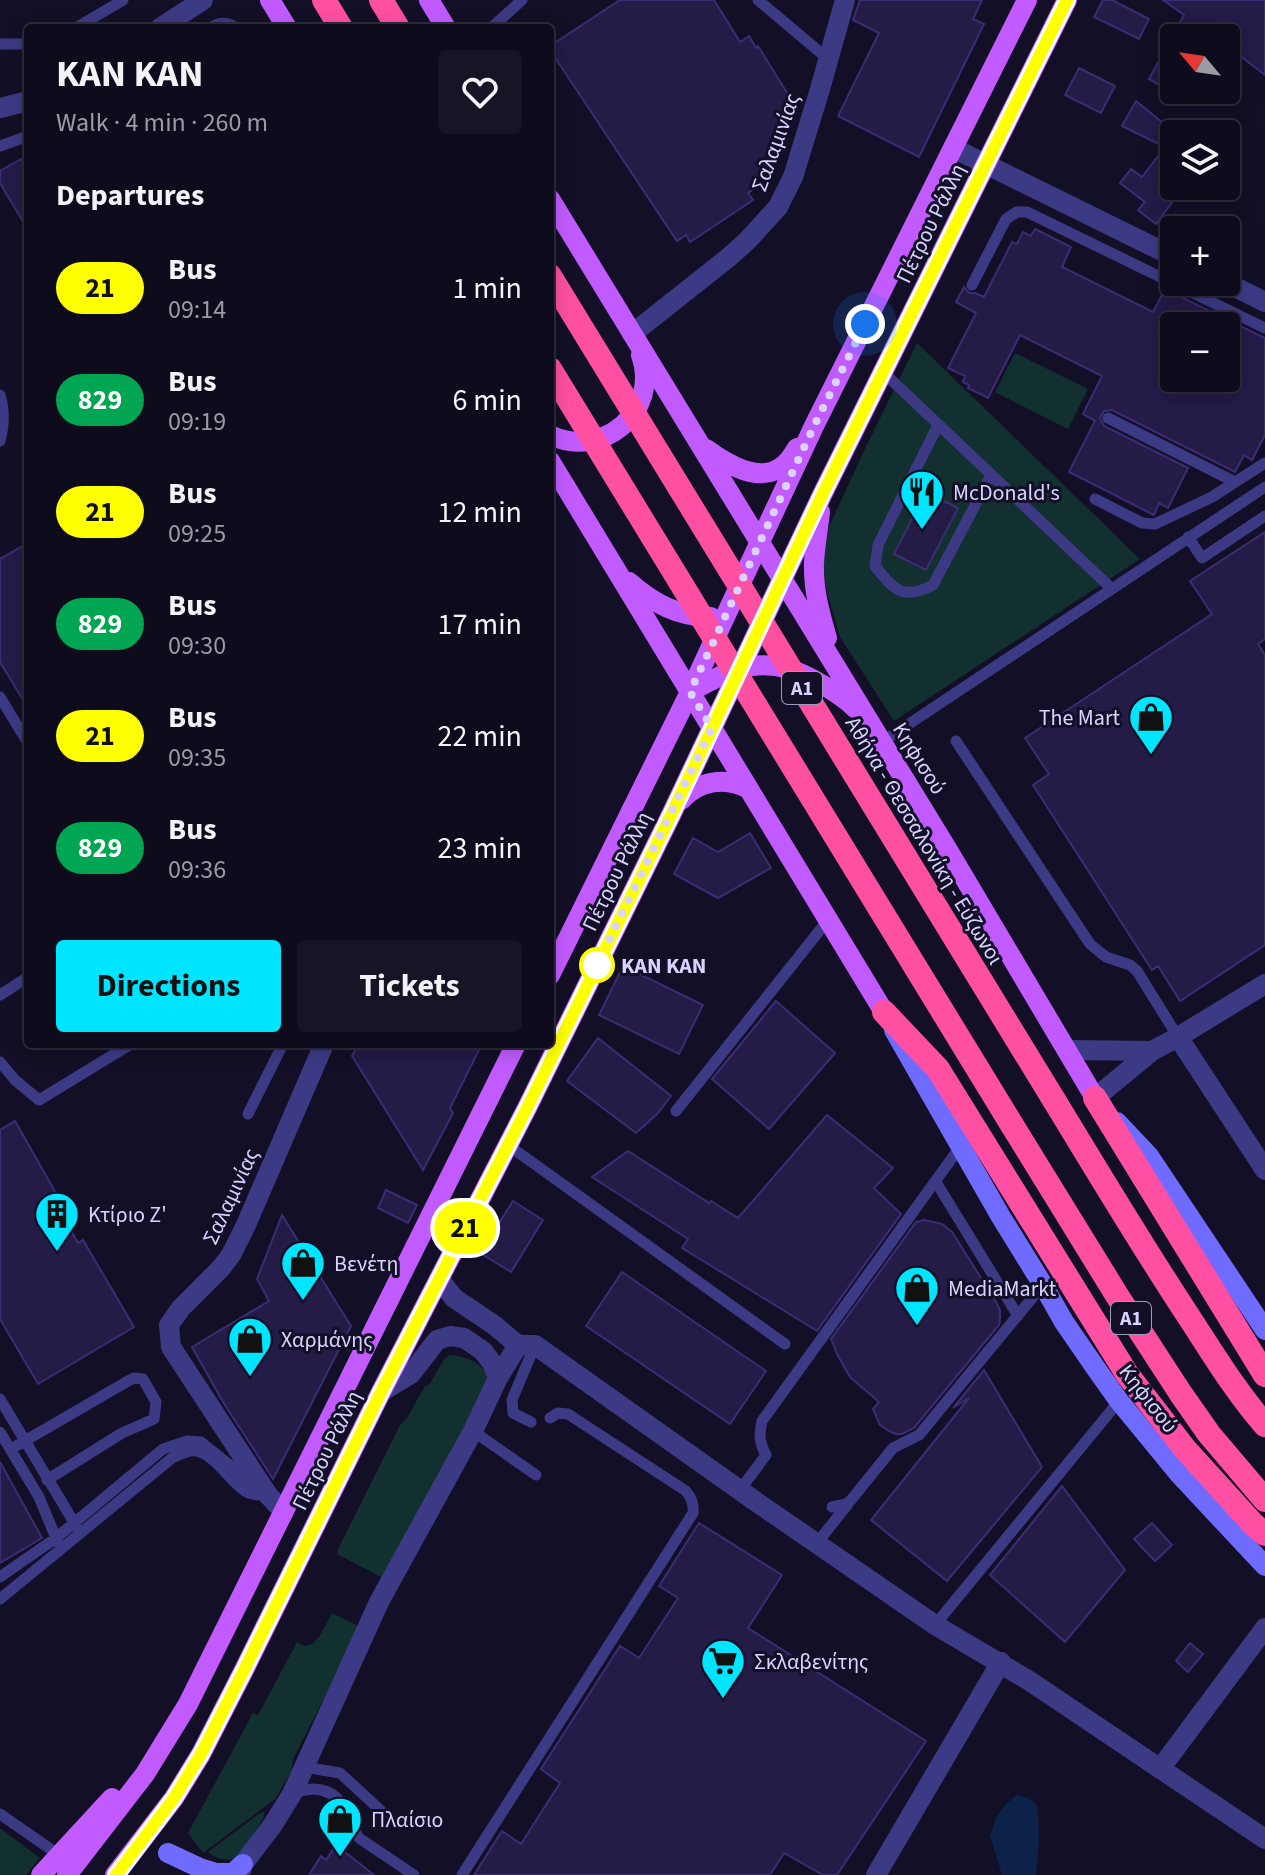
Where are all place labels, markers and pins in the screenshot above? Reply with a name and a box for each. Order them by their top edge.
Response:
restaurant icon: McDonald's [898,468,946,531]
place label: McDonald's [953,477,1060,509]
shop icon: The Mart [1127,693,1175,756]
place label: The Mart [1039,702,1121,734]
marker: ΚΑΝ ΚΑΝ [580,948,614,982]
place label: ΚΑΝ ΚΑΝ [621,950,706,982]
building icon: Κτίριο Ζ' [33,1190,81,1253]
place label: Κτίριο Ζ' [88,1199,167,1231]
shop icon: Βενέτη [279,1239,327,1302]
place label: Βενέτη [334,1248,399,1280]
shop icon: MediaMarkt [893,1264,941,1327]
place label: MediaMarkt [948,1273,1057,1305]
shop icon: Χαρμάνης [226,1315,274,1378]
place label: Χαρμάνης [281,1324,373,1356]
supermarket icon: Σκλαβενίτης [699,1637,747,1700]
place label: Σκλαβενίτης [754,1646,869,1678]
shop icon: Πλαίσιο [316,1795,364,1858]
place label: Πλαίσιο [371,1804,443,1836]

